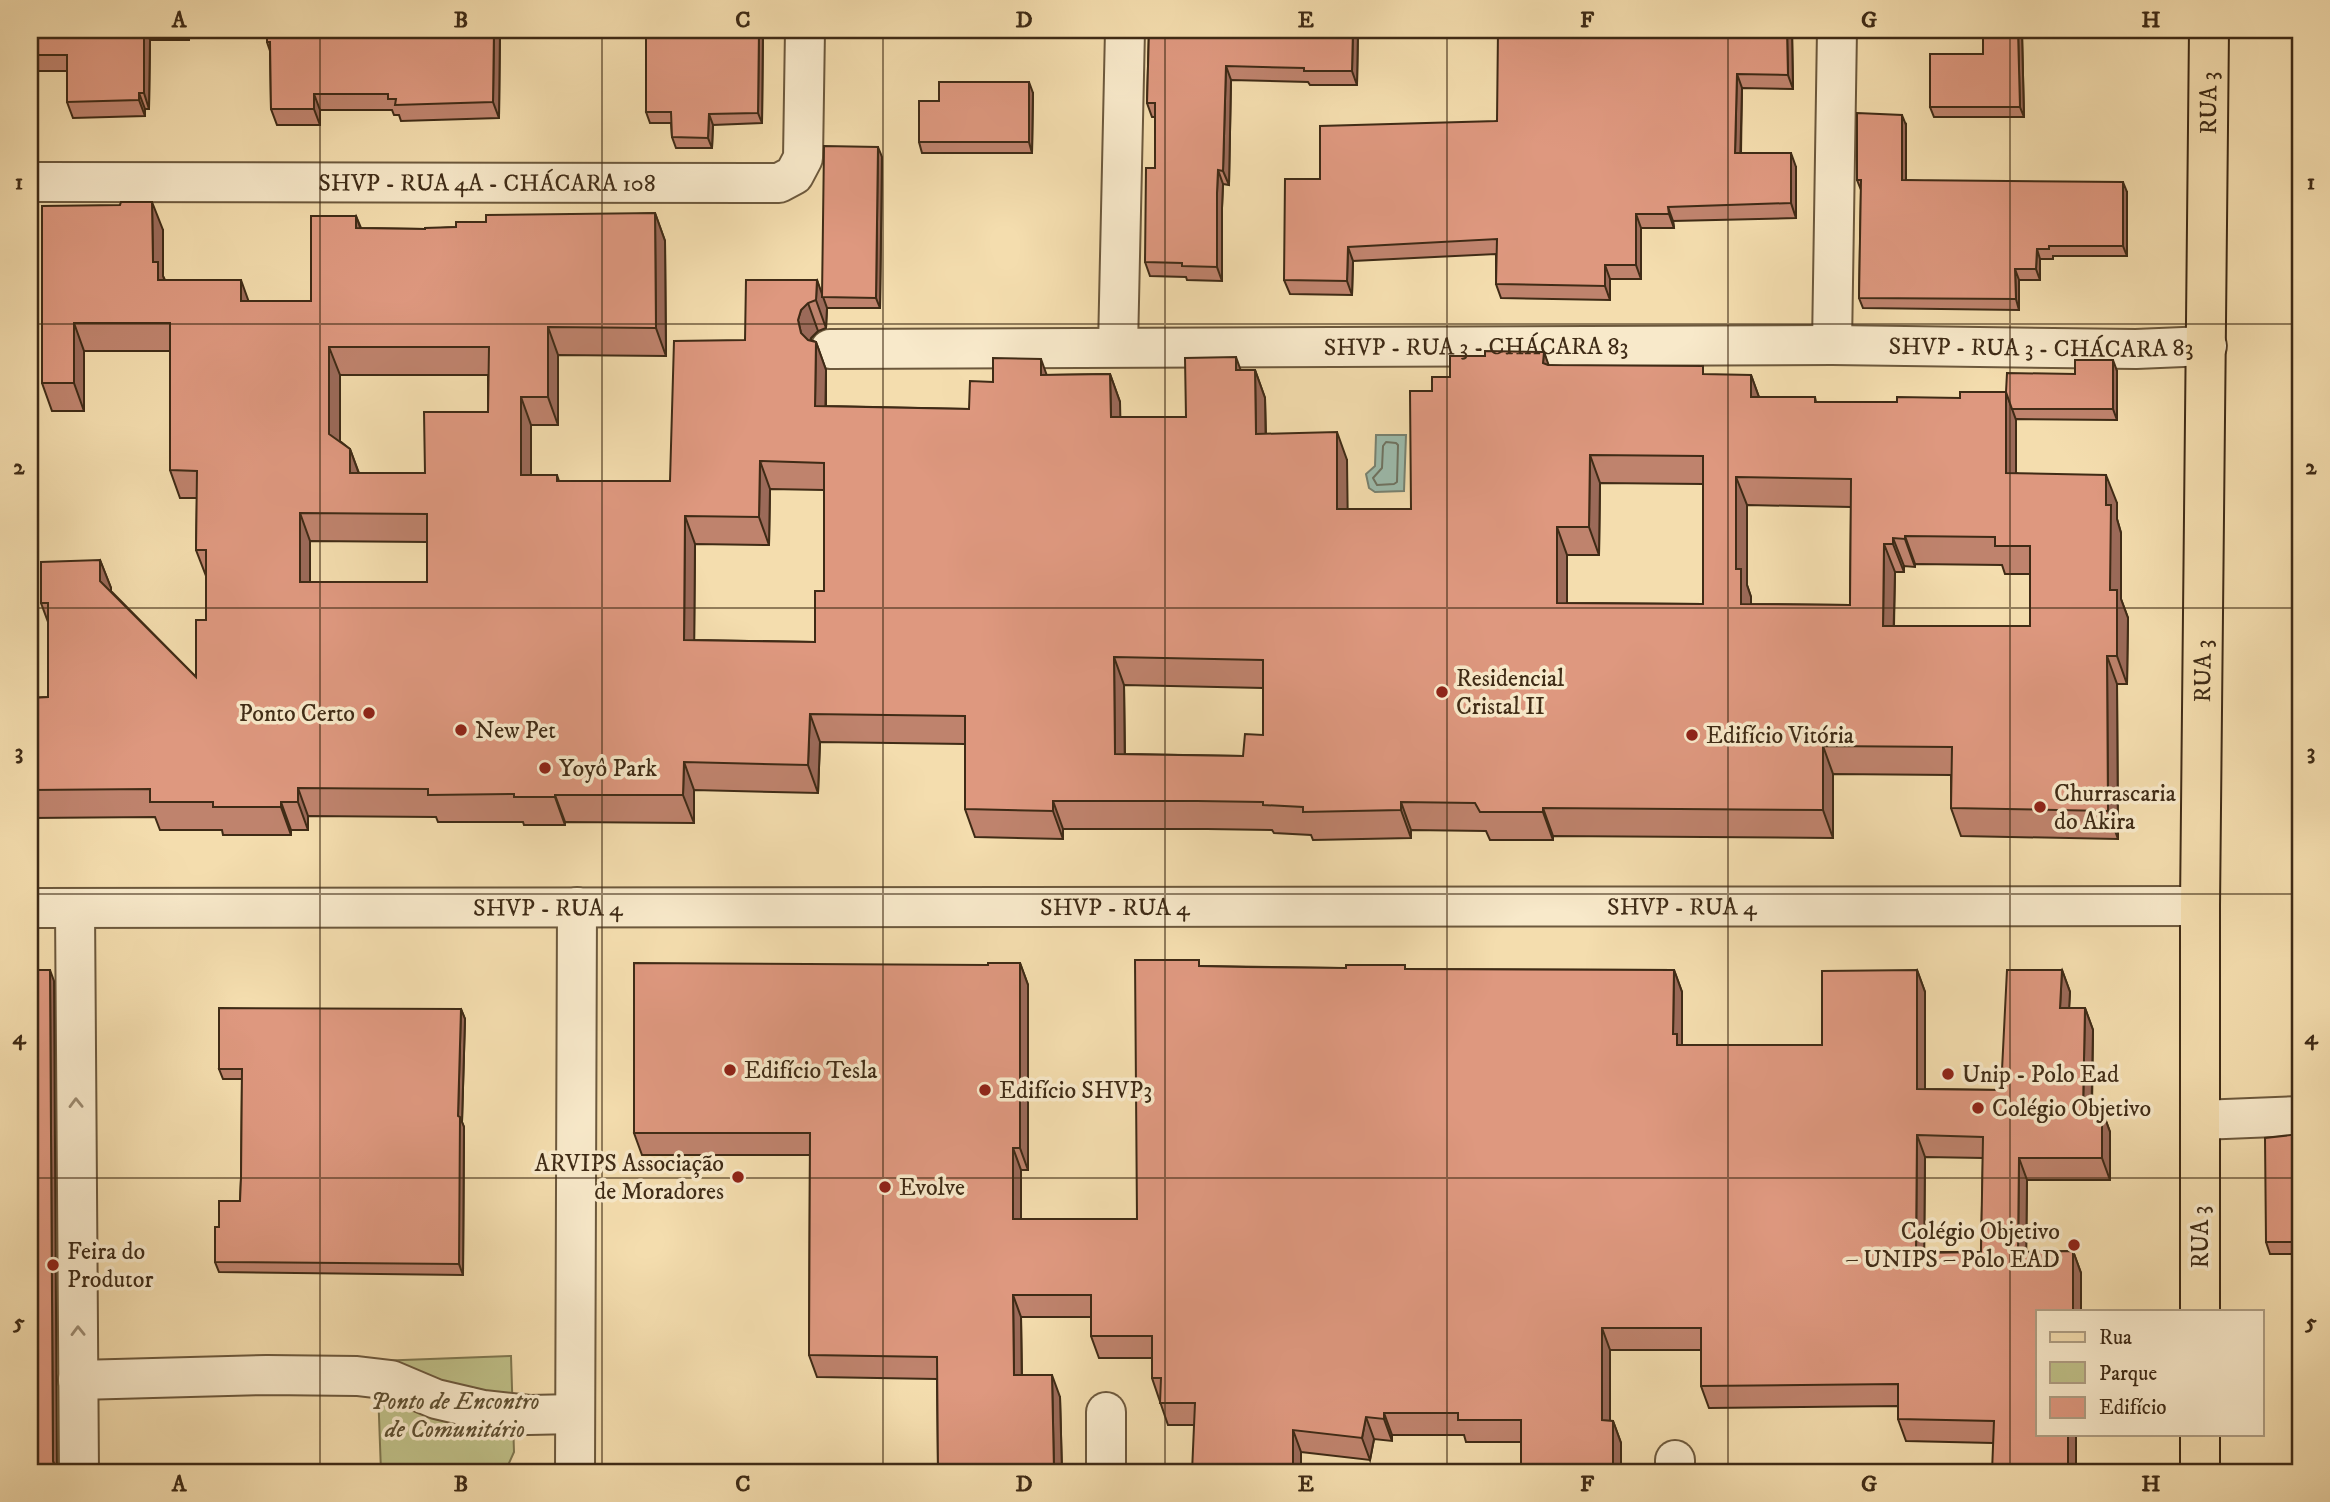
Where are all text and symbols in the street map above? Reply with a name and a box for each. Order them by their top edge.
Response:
text: A [171,6,188,35]
text: B [454,6,468,35]
text: C [735,6,751,35]
text: D [1015,6,1033,35]
text: E [1298,6,1314,35]
text: F [1580,6,1595,35]
text: G [1861,6,1877,35]
text: H [2141,6,2161,35]
street label: RUA 3 [2194,71,2225,135]
text: 1 [15,168,23,197]
street label: SHVP - RUA 4A - CHÁCARA 108 [318,168,656,199]
text: 1 [2307,168,2315,197]
street label: SHVP - RUA 3 - CHÁCARA 83 [1324,331,1628,363]
street label: SHVP - RUA 3 - CHÁCARA 83 [1888,332,2194,365]
text: 2 [13,453,25,482]
text: 2 [2305,453,2317,482]
street label: RUA 3 [2188,639,2219,703]
place label: Residencial Cristal II [1456,664,1565,722]
marker: Residencial Cristal II [1434,684,1450,700]
place label: Ponto Certo [239,699,355,729]
marker: Ponto Certo [361,705,377,721]
place label: New Pet [475,716,556,746]
place label: Edifício Vitória [1706,721,1855,751]
marker: New Pet [453,722,469,738]
marker: Edifício Vitória [1684,727,1700,743]
text: 3 [15,738,23,767]
text: 3 [2307,738,2315,767]
place label: Yoyô Park [559,754,657,784]
marker: Yoyô Park [537,760,553,776]
place label: Churrascaria do Akira [2054,779,2177,837]
marker: Churrascaria do Akira [2032,799,2048,815]
street label: SHVP - RUA 4 [1607,892,1758,923]
street label: SHVP - RUA 4 [473,893,624,924]
street label: SHVP - RUA 4 [1040,893,1191,923]
text: 4 [12,1023,27,1052]
text: 4 [2304,1023,2319,1052]
place label: Edifício Tesla [744,1056,878,1086]
place label: Unip - Polo Ead [1962,1060,2119,1090]
marker: Edifício Tesla [722,1062,738,1078]
marker: Unip - Polo Ead [1940,1066,1956,1082]
place label: Edifício SHVP3 [999,1076,1152,1106]
marker: Edifício SHVP3 [977,1082,993,1098]
place label: Colégio Objetivo [1992,1094,2151,1124]
one-way arrow [68,1097,83,1108]
marker: Colégio Objetivo [1970,1100,1986,1116]
place label: ARVIPS Associação de Moradores [535,1149,724,1207]
marker: ARVIPS Associação de Moradores [730,1169,746,1185]
place label: Evolve [899,1173,965,1203]
marker: Evolve [877,1179,893,1195]
street label: RUA 3 [2186,1206,2216,1268]
place label: Colégio Objetivo – UNIPS – Polo EAD [1845,1217,2060,1275]
place label: Feira do Produtor [67,1237,153,1295]
marker: Colégio Objetivo – UNIPS – Polo EAD [2066,1237,2082,1253]
marker: Feira do Produtor [45,1257,61,1273]
text: 5 [12,1308,25,1337]
text: 5 [2304,1308,2317,1337]
legend [2036,1310,2264,1436]
one-way arrow [70,1325,86,1335]
text: Rua [2099,1325,2132,1351]
text: Parque [2099,1361,2157,1387]
park label: Ponto de Encontro de Comunitário [371,1387,540,1445]
text: Edifício [2099,1395,2167,1421]
text: A [171,1470,188,1499]
text: B [454,1470,468,1499]
text: C [735,1470,751,1499]
text: D [1015,1470,1033,1499]
text: E [1298,1470,1314,1499]
text: F [1580,1470,1595,1499]
text: G [1861,1470,1877,1499]
text: H [2141,1470,2161,1499]

